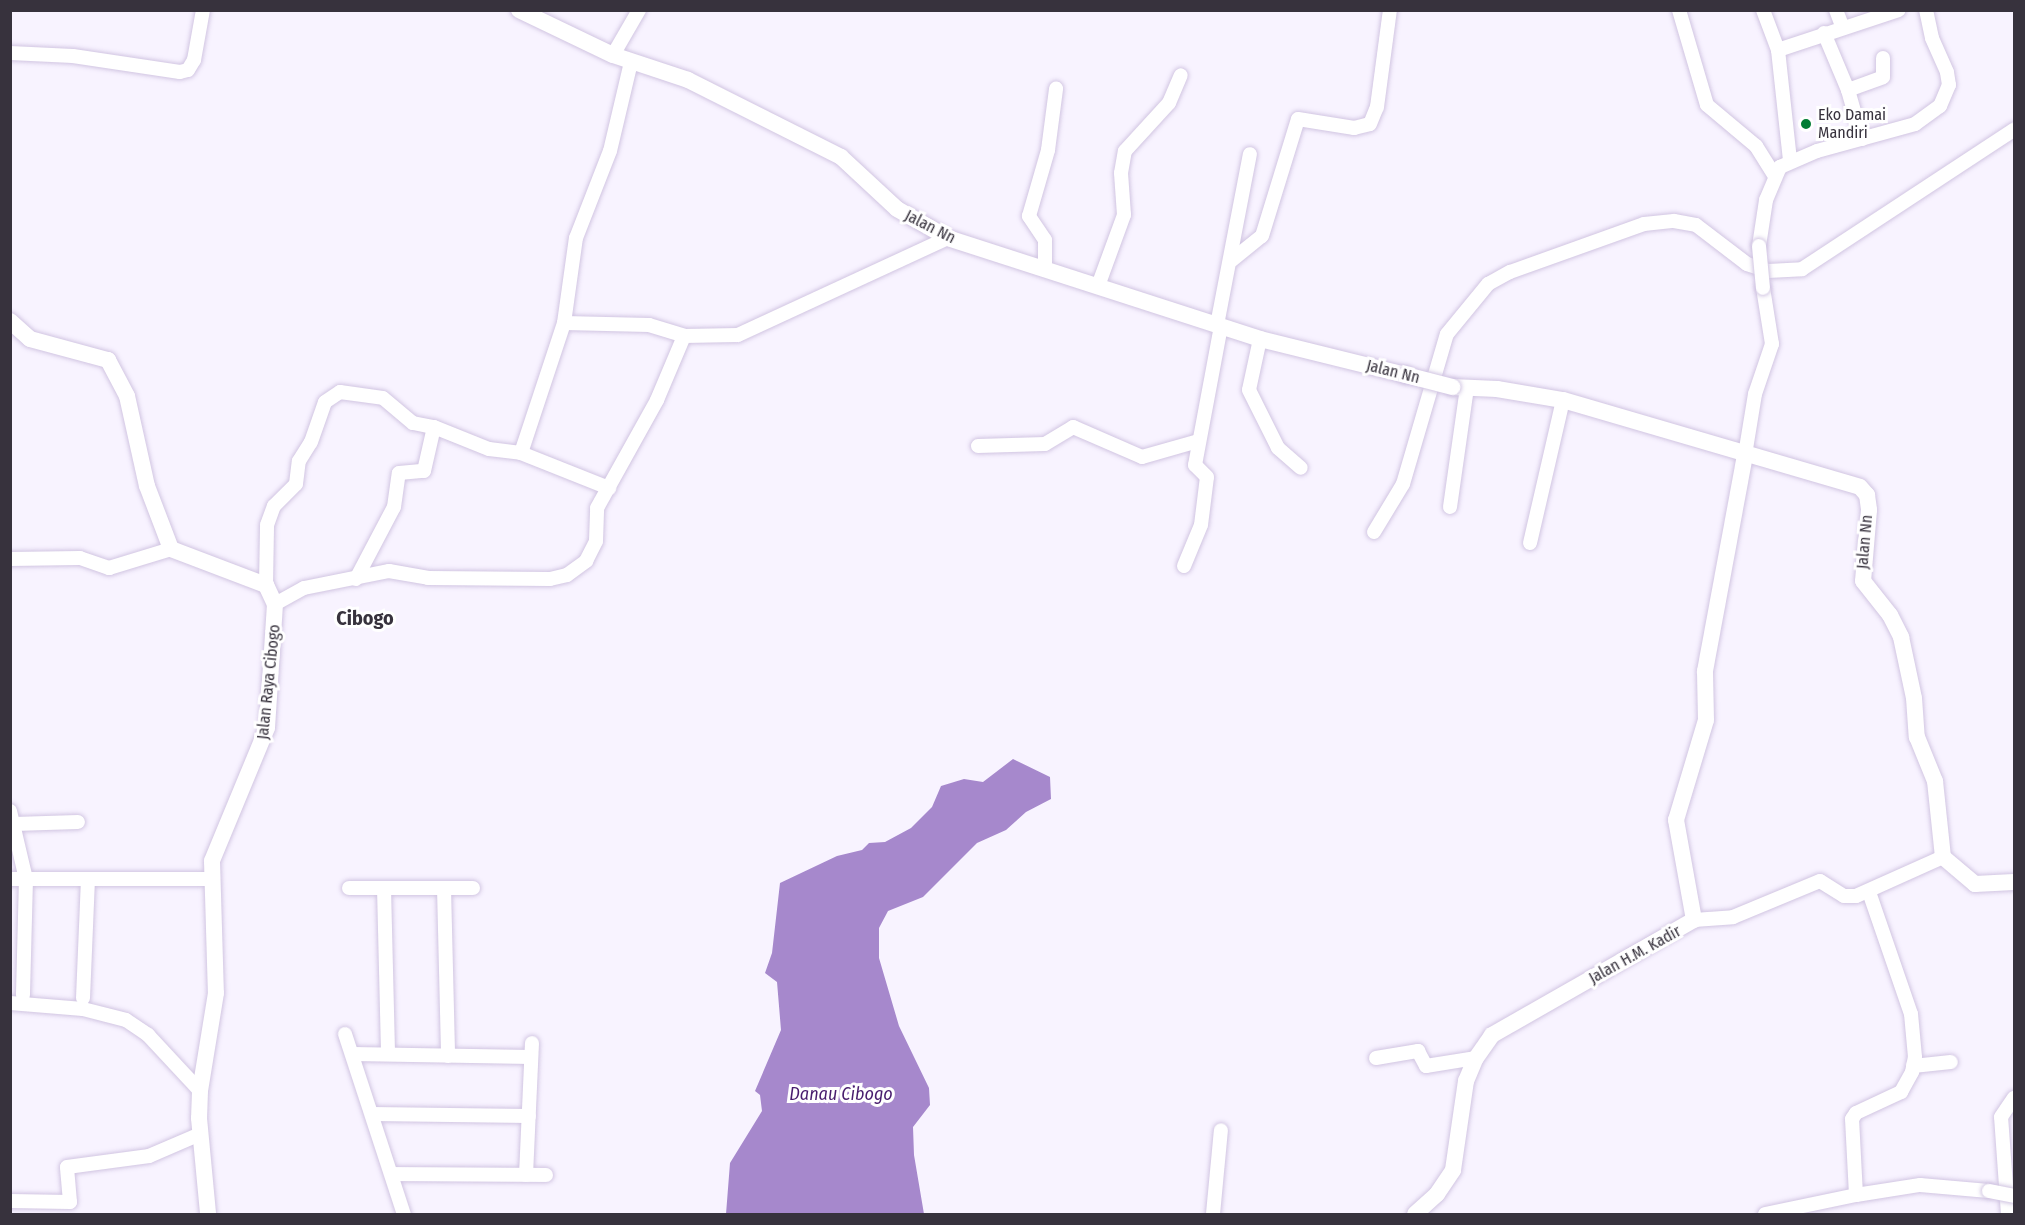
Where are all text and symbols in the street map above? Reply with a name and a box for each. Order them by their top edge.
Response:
place label: Eko Damai Mandiri [1818,105,1886,143]
marker: Eko Damai Mandiri [1799,117,1813,131]
street label: Jalan Nn [901,206,959,248]
street label: Jalan Nn [1364,356,1422,388]
street label: Jalan Nn [1853,514,1877,570]
district label: Cibogo [336,606,394,630]
street label: Jalan Raya Cibogo [253,623,285,741]
street label: Jalan H.M. Kadir [1586,922,1684,988]
water label: Danau Cibogo [789,1083,893,1105]

